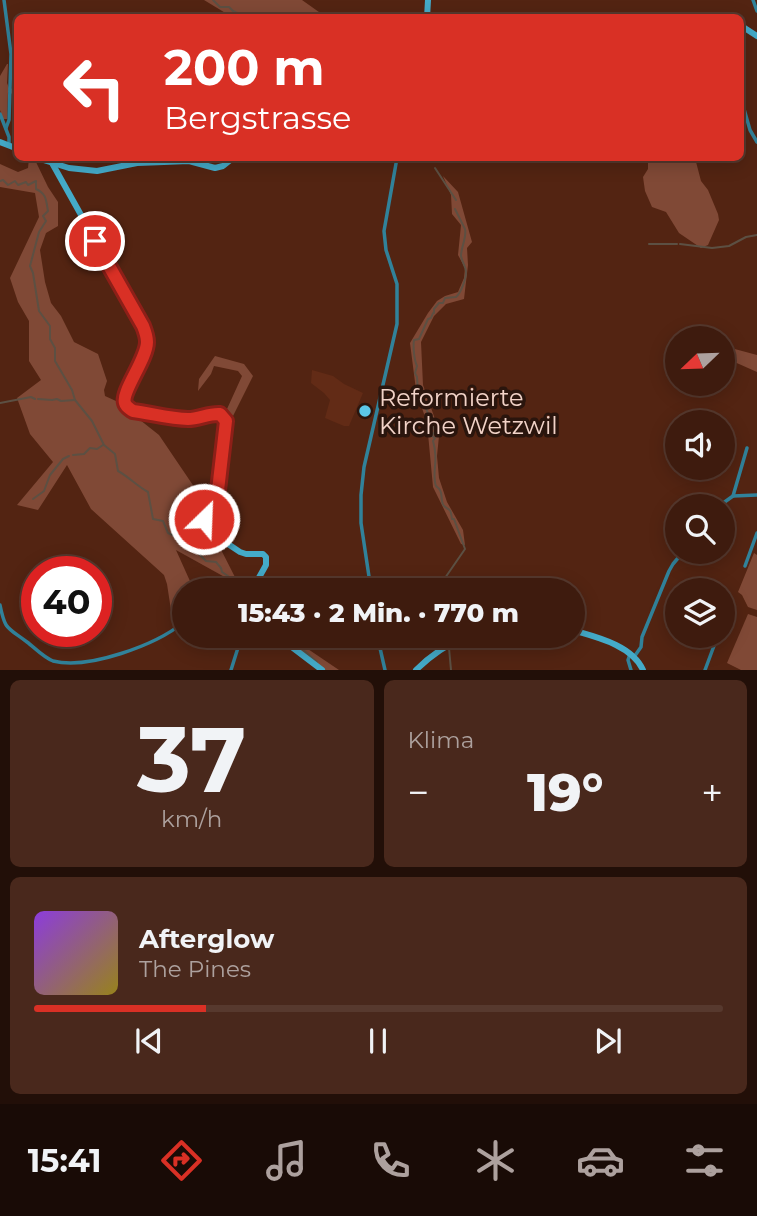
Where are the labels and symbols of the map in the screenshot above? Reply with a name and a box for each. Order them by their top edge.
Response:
pin [65,211,125,271]
north arrow [665,326,735,396]
place label: Reformierte Kirche Wetzwil [379,383,558,440]
marker: Reformierte Kirche Wetzwil [357,403,373,419]
position arrow [167,482,241,556]
speed limit sign: 40 [21,556,112,647]

